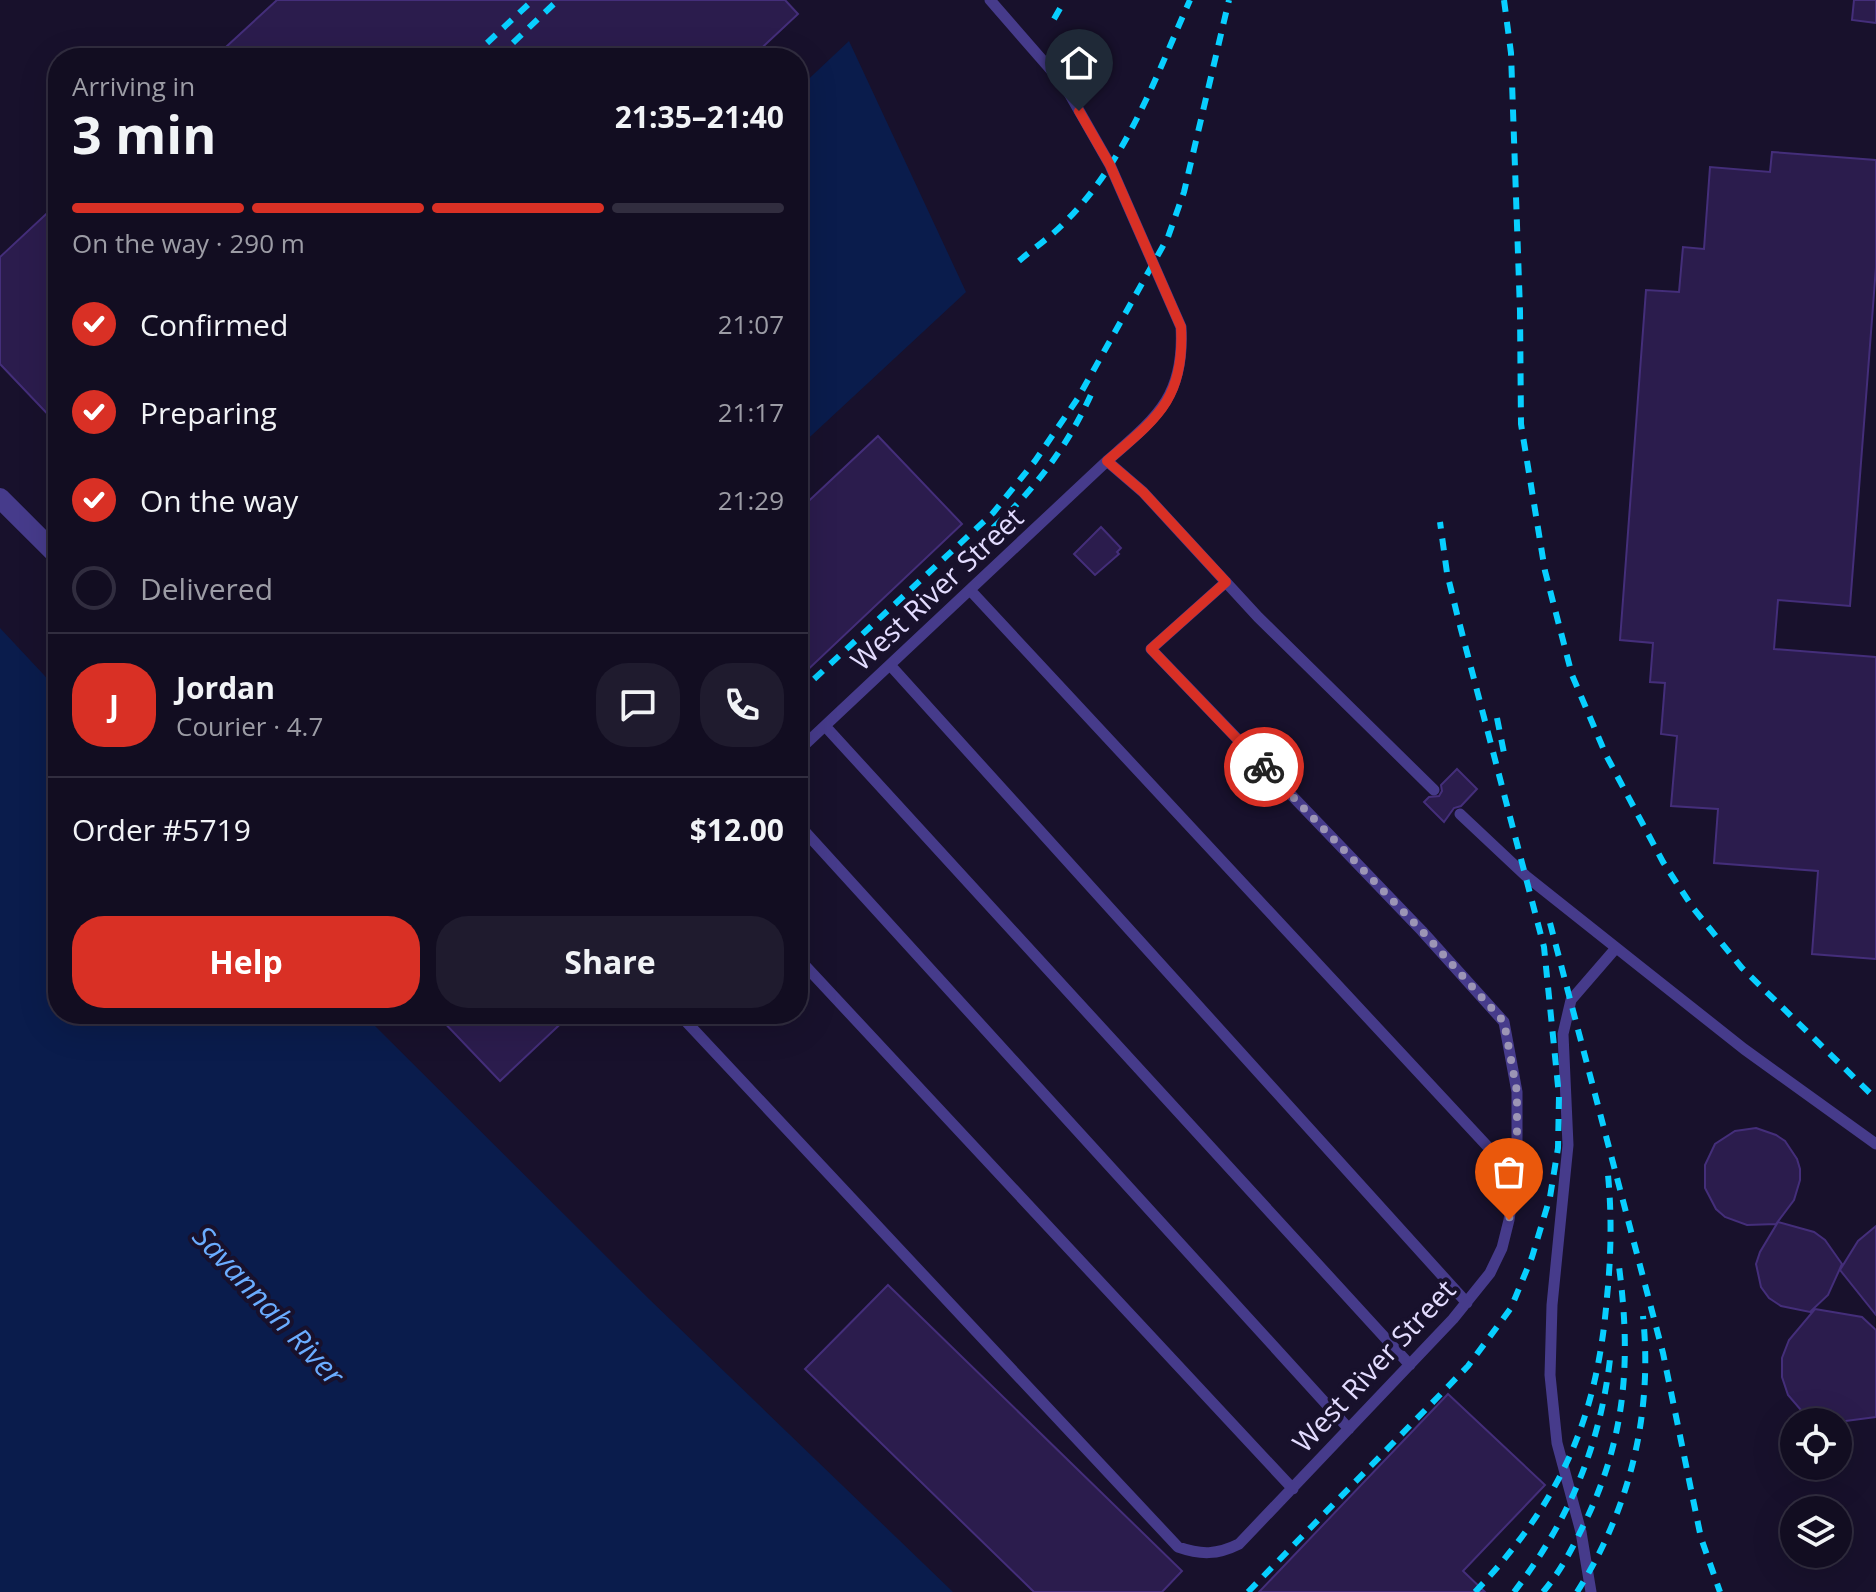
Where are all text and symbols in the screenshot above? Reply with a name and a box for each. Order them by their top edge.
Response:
pin [1045,29,1113,111]
icon: home [1057,41,1101,85]
text: Arriving in [72,68,195,104]
text: 21:35–21:40 [615,96,784,137]
text: 3 min [72,98,216,169]
text: On the way · 290 m [72,225,305,261]
icon: check [72,302,116,346]
text: Confirmed [140,304,288,345]
text: 21:07 [718,306,784,342]
icon: check [72,390,116,434]
text: Preparing [140,392,277,433]
text: 21:17 [718,394,784,430]
icon: check [72,478,116,522]
text: On the way [140,480,298,521]
text: 21:29 [718,482,784,518]
street label: West River Street [842,498,1031,678]
text: Delivered [140,568,273,609]
button: chat [596,663,680,747]
button: phone [700,663,784,747]
text: Jordan [176,667,275,708]
text: J [109,685,119,726]
text: Courier · 4.7 [176,708,323,744]
courier [1224,727,1304,807]
icon: bike [1242,745,1286,789]
text: Order #5719 [72,809,251,850]
text: $12.00 [690,809,784,850]
button: Help [72,916,420,1008]
button: Share [436,916,784,1008]
pin [1475,1138,1543,1220]
icon: bag [1487,1150,1531,1194]
water label: Savannah River [184,1216,355,1395]
street label: West River Street [1283,1271,1463,1460]
map controls [1780,1408,1852,1568]
button: locate [1780,1408,1852,1480]
button: layers [1780,1496,1852,1568]

